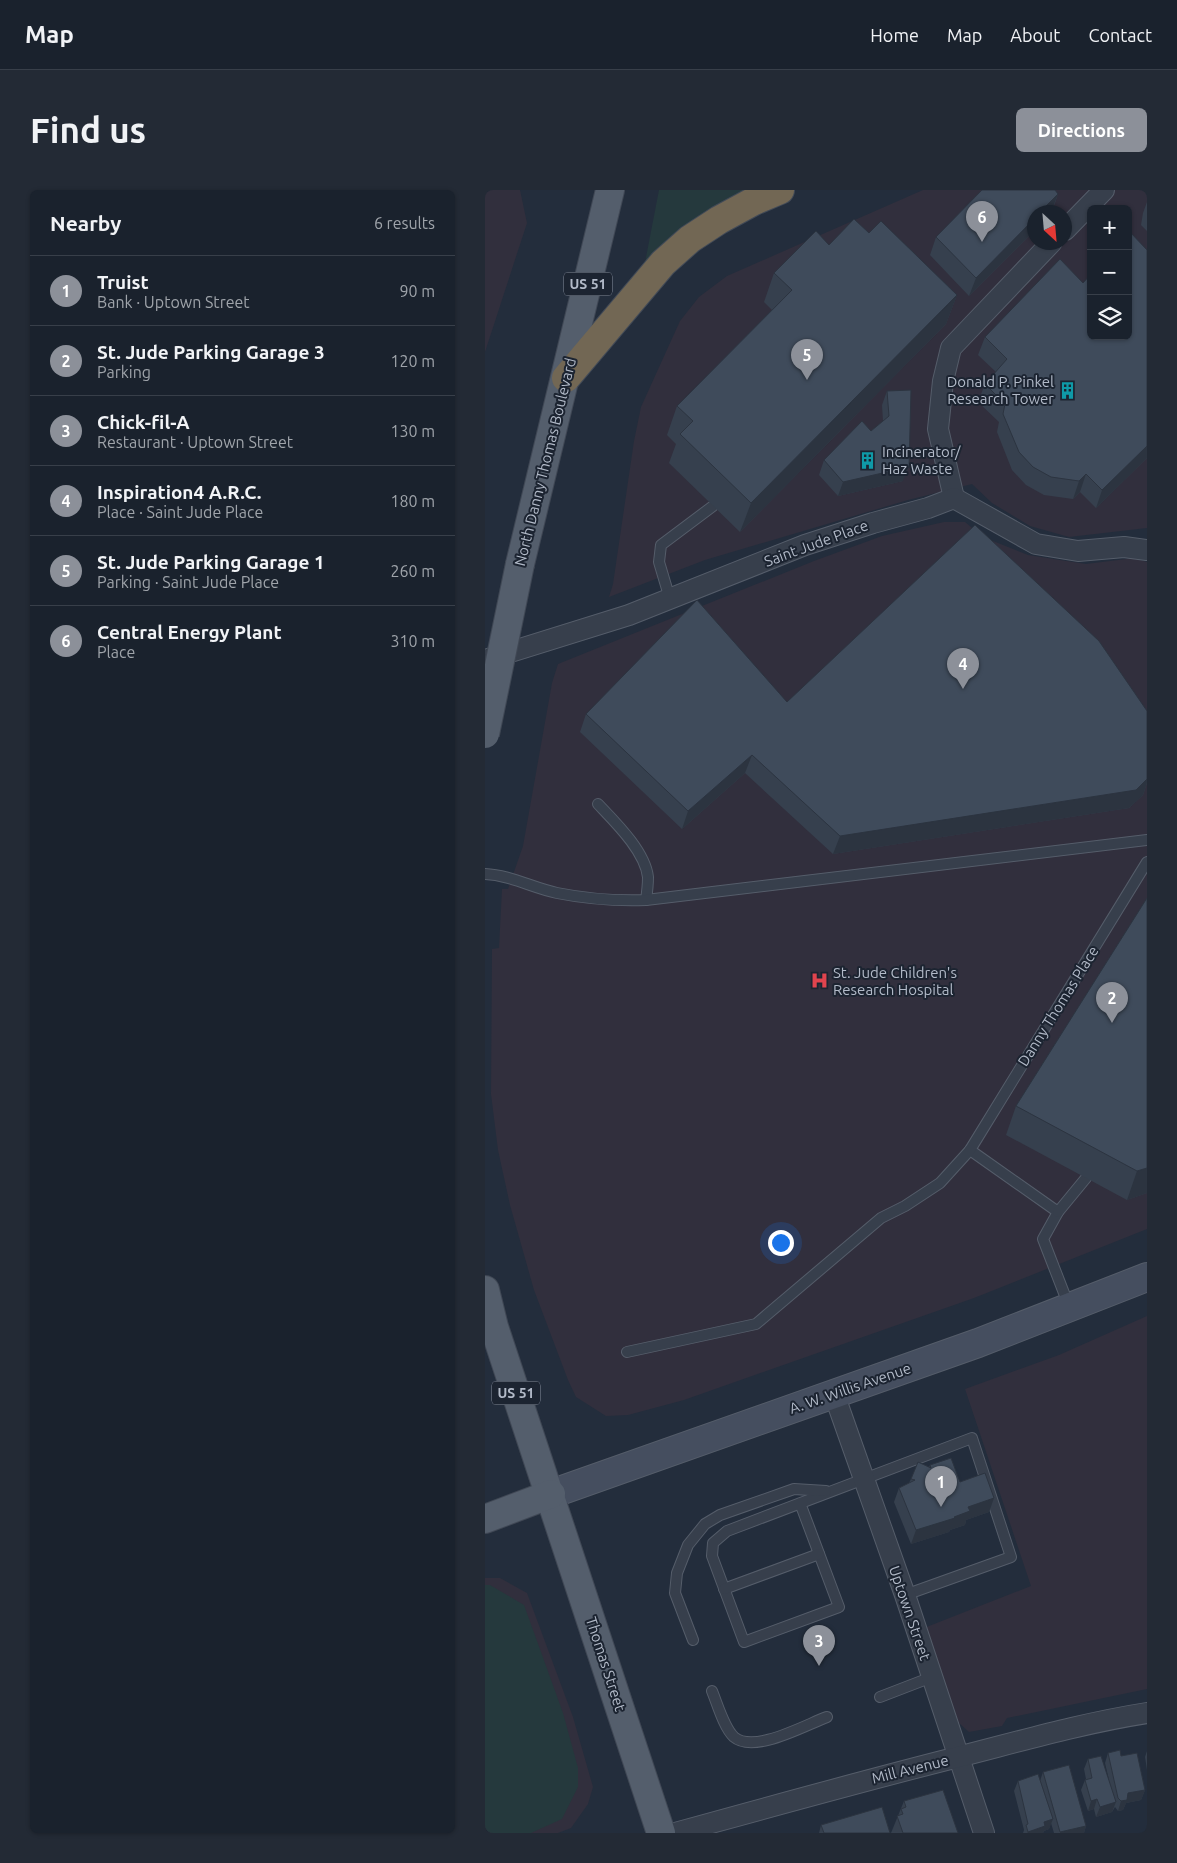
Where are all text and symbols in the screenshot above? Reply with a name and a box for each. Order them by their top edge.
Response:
text: Map [25,21,74,48]
text: Home [870,25,919,45]
text: Map [947,25,982,45]
text: About [1010,25,1060,45]
text: Contact [1088,25,1152,45]
button: Directions [1016,108,1147,152]
text: Find us [30,110,146,150]
pin: 6 [966,201,998,242]
north arrow [1027,205,1072,250]
map controls [1087,205,1132,340]
button: + [1087,205,1132,250]
text: Nearby [50,211,121,235]
text: 6 results [374,214,435,232]
button: − [1087,250,1132,295]
text: Truist [97,271,149,293]
road number: US 51 [564,272,612,296]
text: 1 [61,282,71,300]
text: 90 m [399,282,435,300]
text: Bank · Uptown Street [97,293,250,311]
button: layers [1087,295,1132,340]
pin: 5 [791,339,823,380]
text: St. Jude Parking Garage 3 [97,341,325,363]
text: 2 [61,352,71,370]
text: 120 m [390,352,435,370]
street label: North Danny Thomas Boulevard [511,356,579,568]
text: Parking [97,363,151,381]
place label: Donald P. Pinkel Research Tower [947,373,1054,407]
building icon: Donald P. Pinkel Research Tower [1058,380,1078,400]
text: Chick-fil-A [97,411,190,433]
text: 3 [61,422,71,440]
text: 130 m [390,422,435,440]
text: Restaurant · Uptown Street [97,433,293,451]
place label: Incinerator/ Haz Waste [882,443,961,477]
building icon: Incinerator/ Haz Waste [858,450,878,470]
text: Inspiration4 A.R.C. [97,481,261,503]
text: 4 [61,492,71,510]
text: 180 m [390,492,435,510]
text: Place · Saint Jude Place [97,503,263,521]
street label: Saint Jude Place [762,516,870,570]
text: St. Jude Parking Garage 1 [97,551,325,573]
text: 5 [61,562,71,580]
text: 260 m [390,562,435,580]
text: Parking · Saint Jude Place [97,573,279,591]
text: Central Energy Plant [97,621,282,643]
text: 6 [61,632,71,650]
text: 310 m [390,632,435,650]
text: Place [97,643,135,661]
pin: 4 [947,648,979,689]
street label: Danny Thomas Place [1014,943,1102,1069]
place label: St. Jude Children's Research Hospital [833,964,957,998]
hospital icon: St. Jude Children's Research Hospital [809,971,829,991]
pin: 2 [1096,982,1128,1023]
your location [768,1230,794,1256]
street label: A. W. Willis Avenue [787,1359,913,1417]
road number: US 51 [492,1382,540,1404]
pin: 1 [925,1466,957,1507]
street label: Uptown Street [886,1563,934,1663]
street label: Thomas Street [583,1615,629,1713]
pin: 3 [803,1625,835,1666]
street label: Mill Avenue [870,1751,950,1787]

